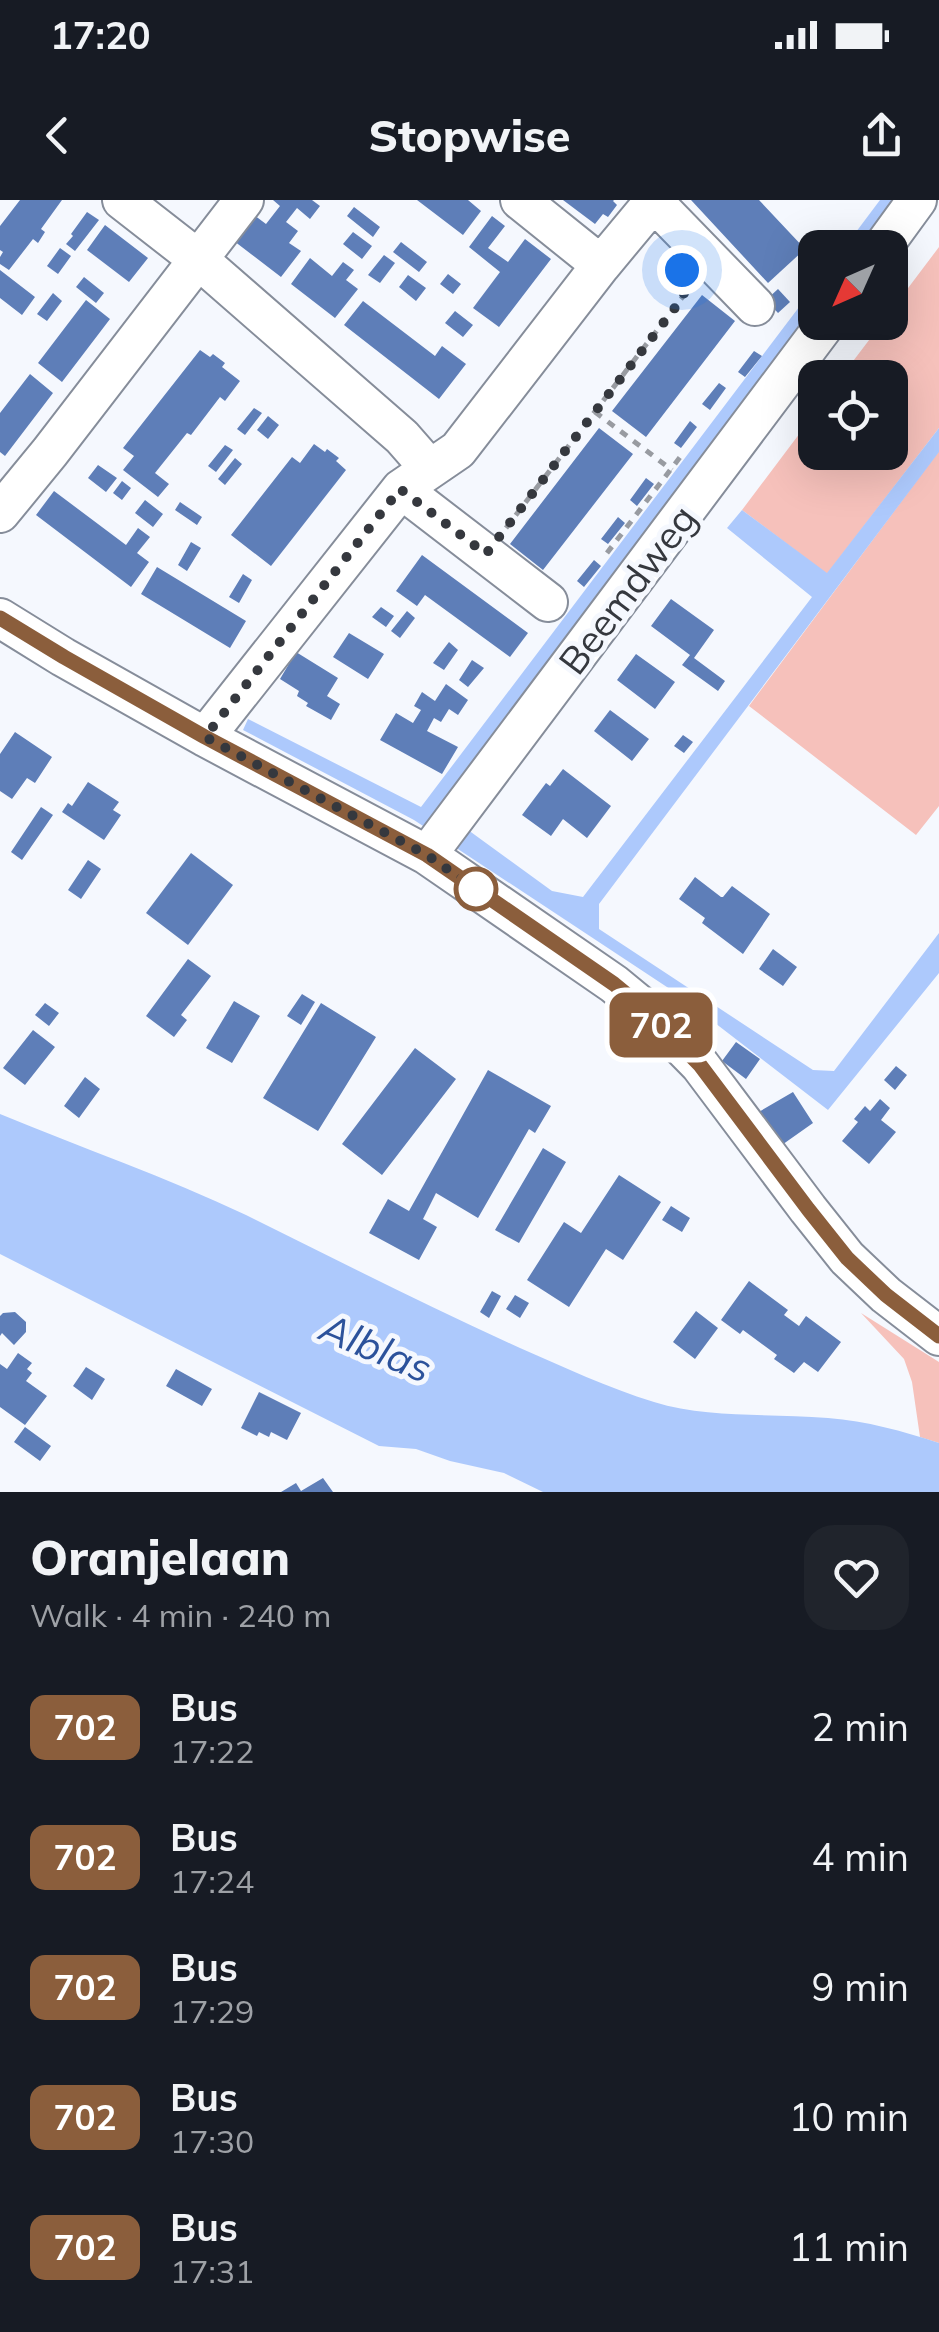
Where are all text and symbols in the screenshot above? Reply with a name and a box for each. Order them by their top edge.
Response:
text: 17:20 [50,11,151,59]
text: Stopwise [369,107,570,163]
icon: back [30,108,85,163]
icon: share [854,108,909,163]
north arrow [798,230,908,340]
map controls [798,230,908,470]
your location [657,245,707,295]
button: locate [798,360,908,470]
street label: Beemdweg [548,495,706,684]
unlabelled marker [455,868,497,910]
line badge: 702 [604,992,718,1058]
text: 702 [629,1003,693,1047]
water label: Alblas [312,1301,440,1393]
button: heart [804,1525,909,1630]
text: Oranjelaan [30,1527,290,1587]
text: Walk · 4 min · 240 m [30,1595,331,1635]
text: Bus [170,1683,238,1731]
text: 2 min [812,1703,909,1751]
text: 702 [53,1705,117,1749]
text: 17:22 [170,1731,254,1771]
text: Bus [170,1813,238,1861]
text: 4 min [812,1833,909,1881]
text: 702 [53,1835,117,1879]
text: 17:24 [170,1861,254,1901]
text: Bus [170,1943,238,1991]
text: 9 min [812,1963,909,2011]
text: 702 [53,1965,117,2009]
text: 17:29 [170,1991,254,2031]
text: Bus [170,2073,238,2121]
text: 10 min [789,2093,909,2141]
text: 702 [53,2095,117,2139]
text: 17:30 [170,2121,254,2161]
text: Bus [170,2203,238,2251]
text: 11 min [789,2223,909,2271]
text: 702 [53,2225,117,2269]
text: 17:31 [170,2251,254,2291]

